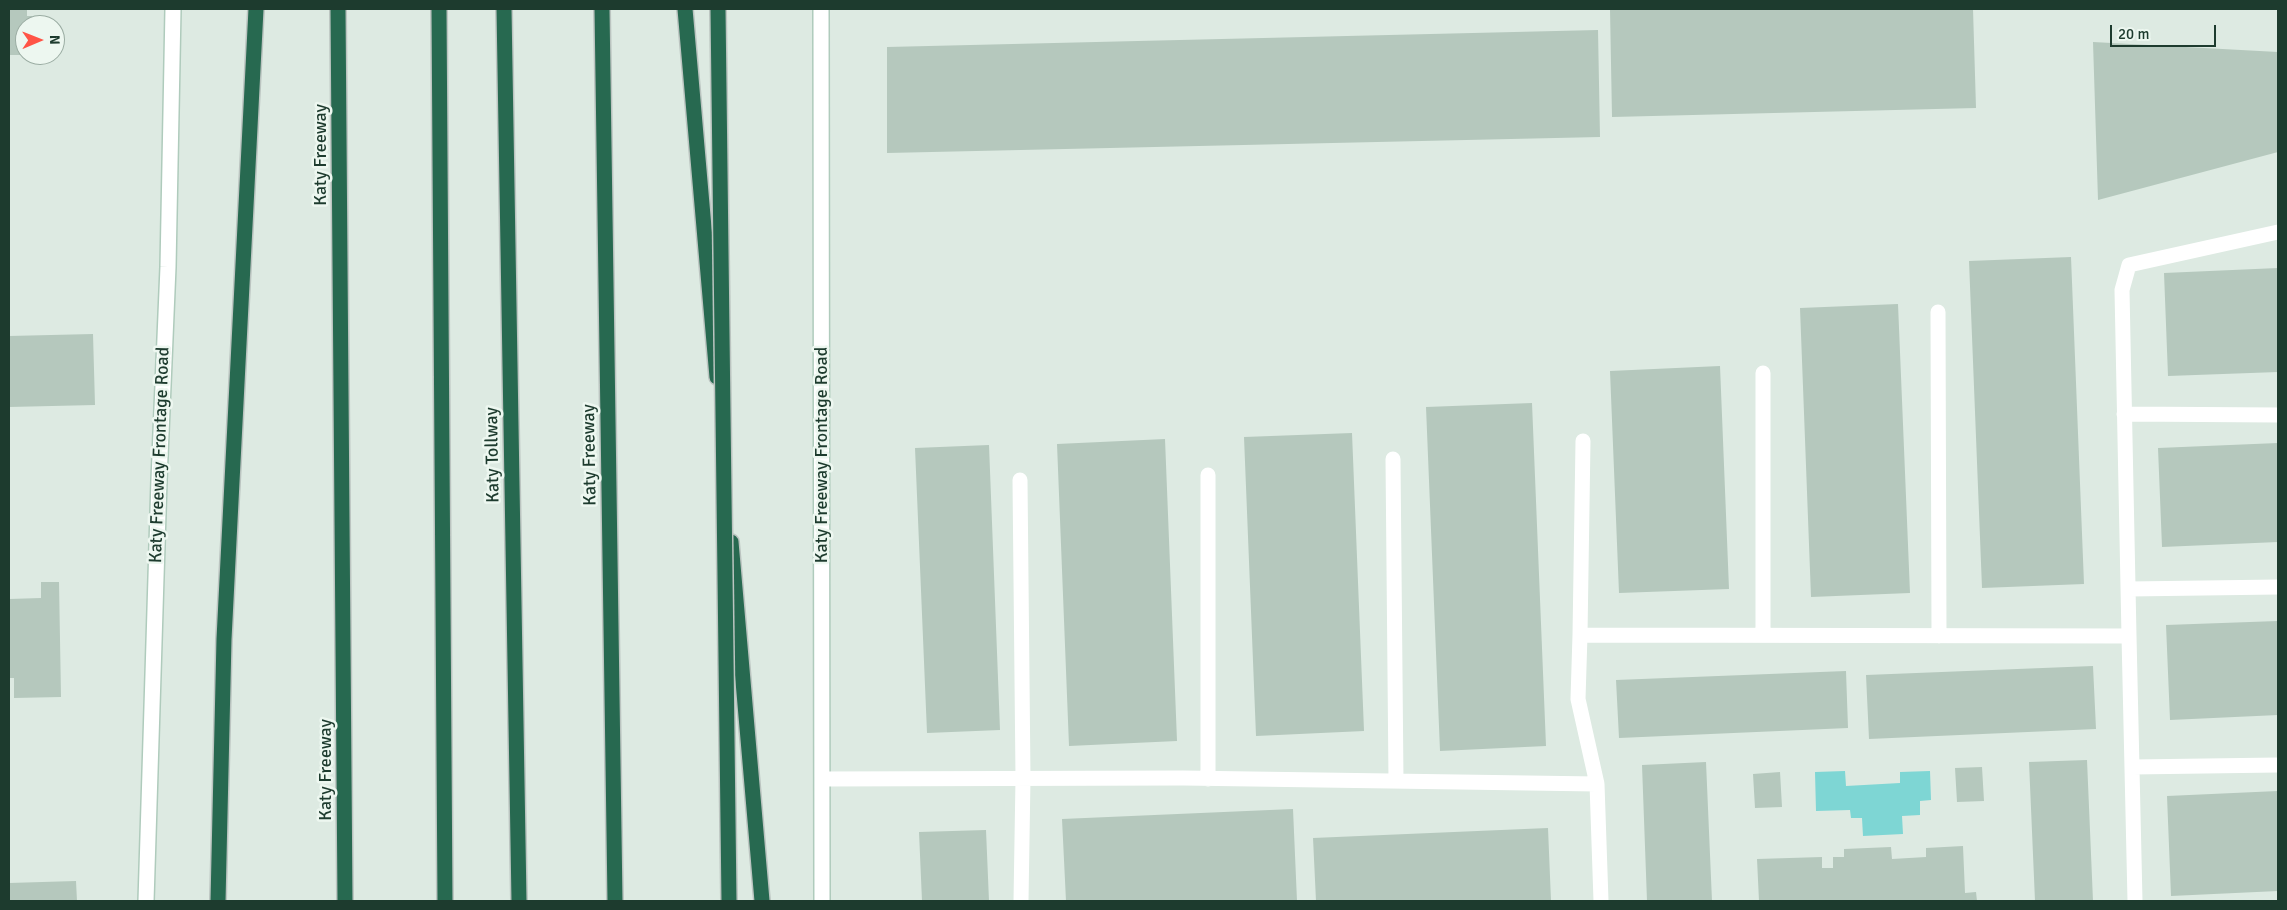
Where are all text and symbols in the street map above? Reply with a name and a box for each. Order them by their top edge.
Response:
north arrow [15,15,65,65]
scale bar [2112,15,2218,47]
text: 20 m [2118,25,2149,43]
text: N [46,35,63,45]
street label: Katy Freeway [310,104,332,206]
street label: Katy Freeway Frontage Road [145,347,175,563]
street label: Katy Freeway Frontage Road [811,347,833,563]
street label: Katy Freeway [578,404,602,506]
street label: Katy Tollway [481,407,505,503]
street label: Katy Freeway [315,719,337,821]

